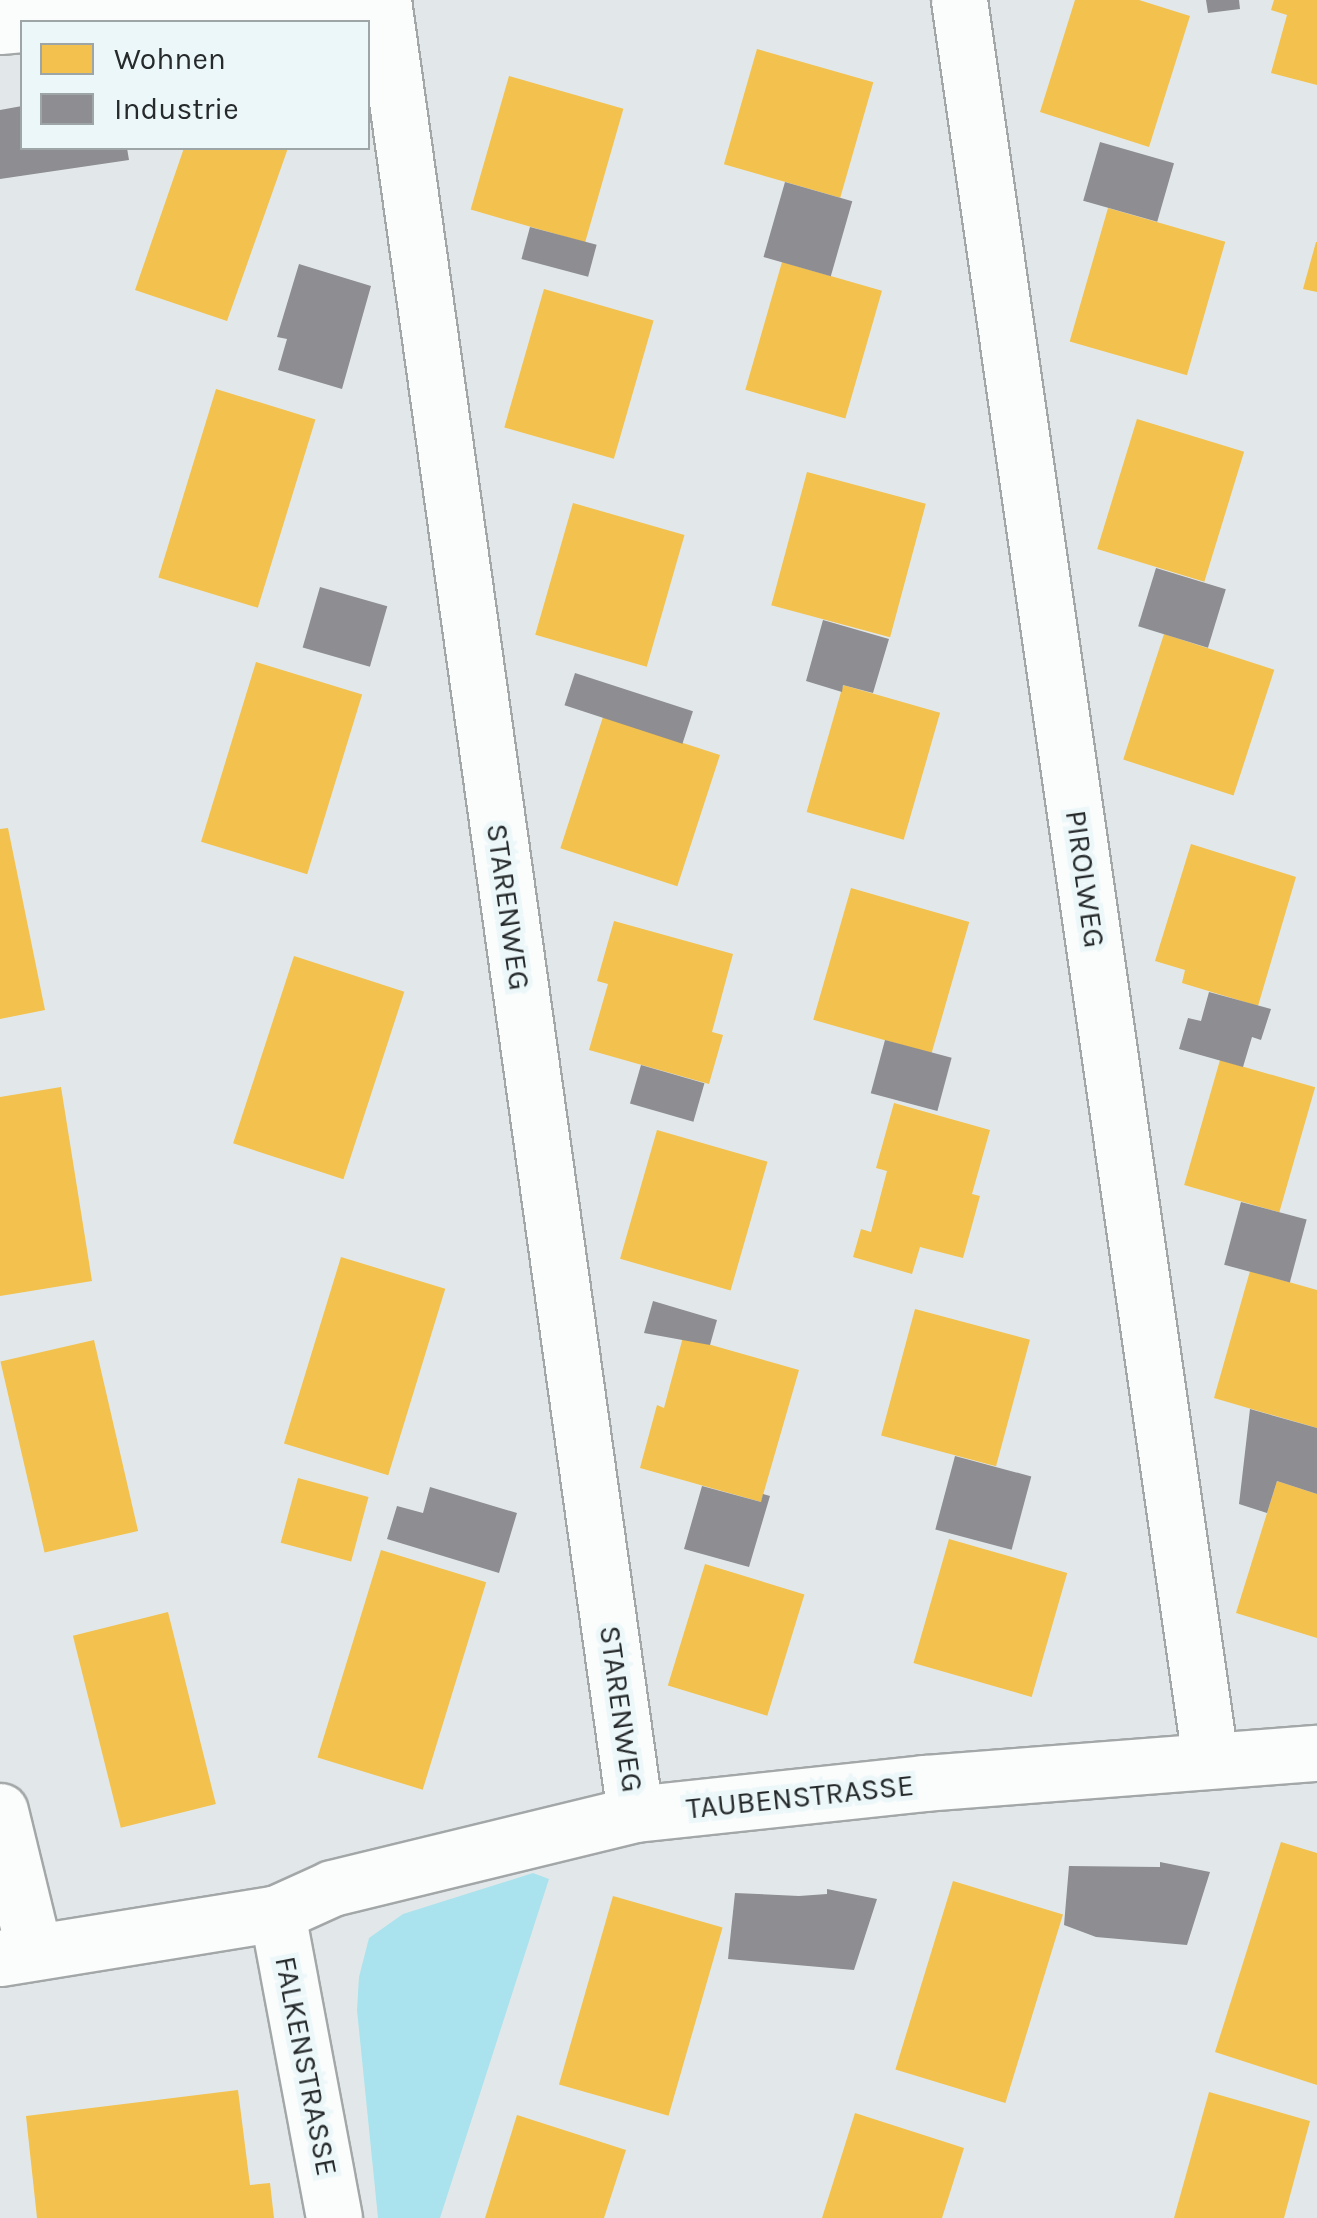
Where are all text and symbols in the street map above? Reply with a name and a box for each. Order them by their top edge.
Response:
legend [20,20,370,150]
text: Wohnen [114,41,226,77]
text: Industrie [114,91,239,127]
street label: PIROLWEG [1058,808,1112,950]
street label: STARENWEG [478,821,538,993]
street label: STARENWEG [591,1623,651,1795]
street label: TAUBENSTRASSE [684,1767,916,1827]
street label: FALKENSTRASSE [267,1953,345,2179]

